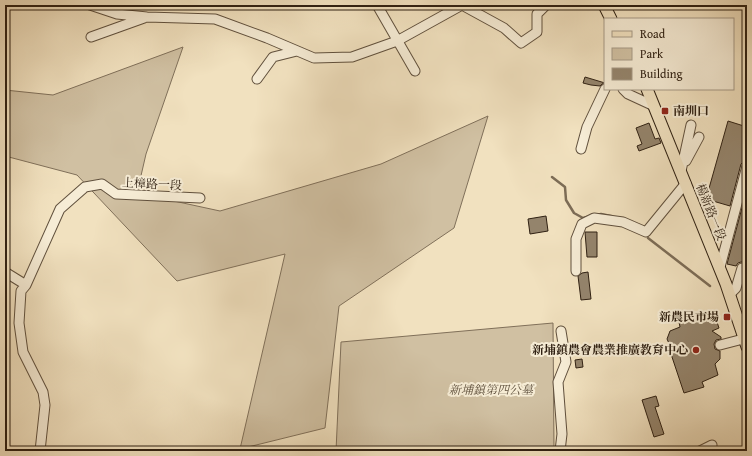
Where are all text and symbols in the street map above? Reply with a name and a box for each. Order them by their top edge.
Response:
legend [604,18,734,90]
text: Road [640,25,666,42]
text: Park [640,45,664,62]
text: Building [640,65,683,82]
place label: 南圳口 [673,102,709,119]
marker: 南圳口 [660,106,670,116]
street label: 上樟路一段 [122,173,182,194]
street label: 楊新路一段 [692,181,731,243]
place label: 新農民市場 [659,308,719,325]
marker: 新農民市場 [722,312,732,322]
place label: 新埔鎮農會農業推廣教育中心 [532,341,688,358]
marker: 新埔鎮農會農業推廣教育中心 [691,345,701,355]
park label: 新埔鎮第四公墓 [449,381,535,398]

